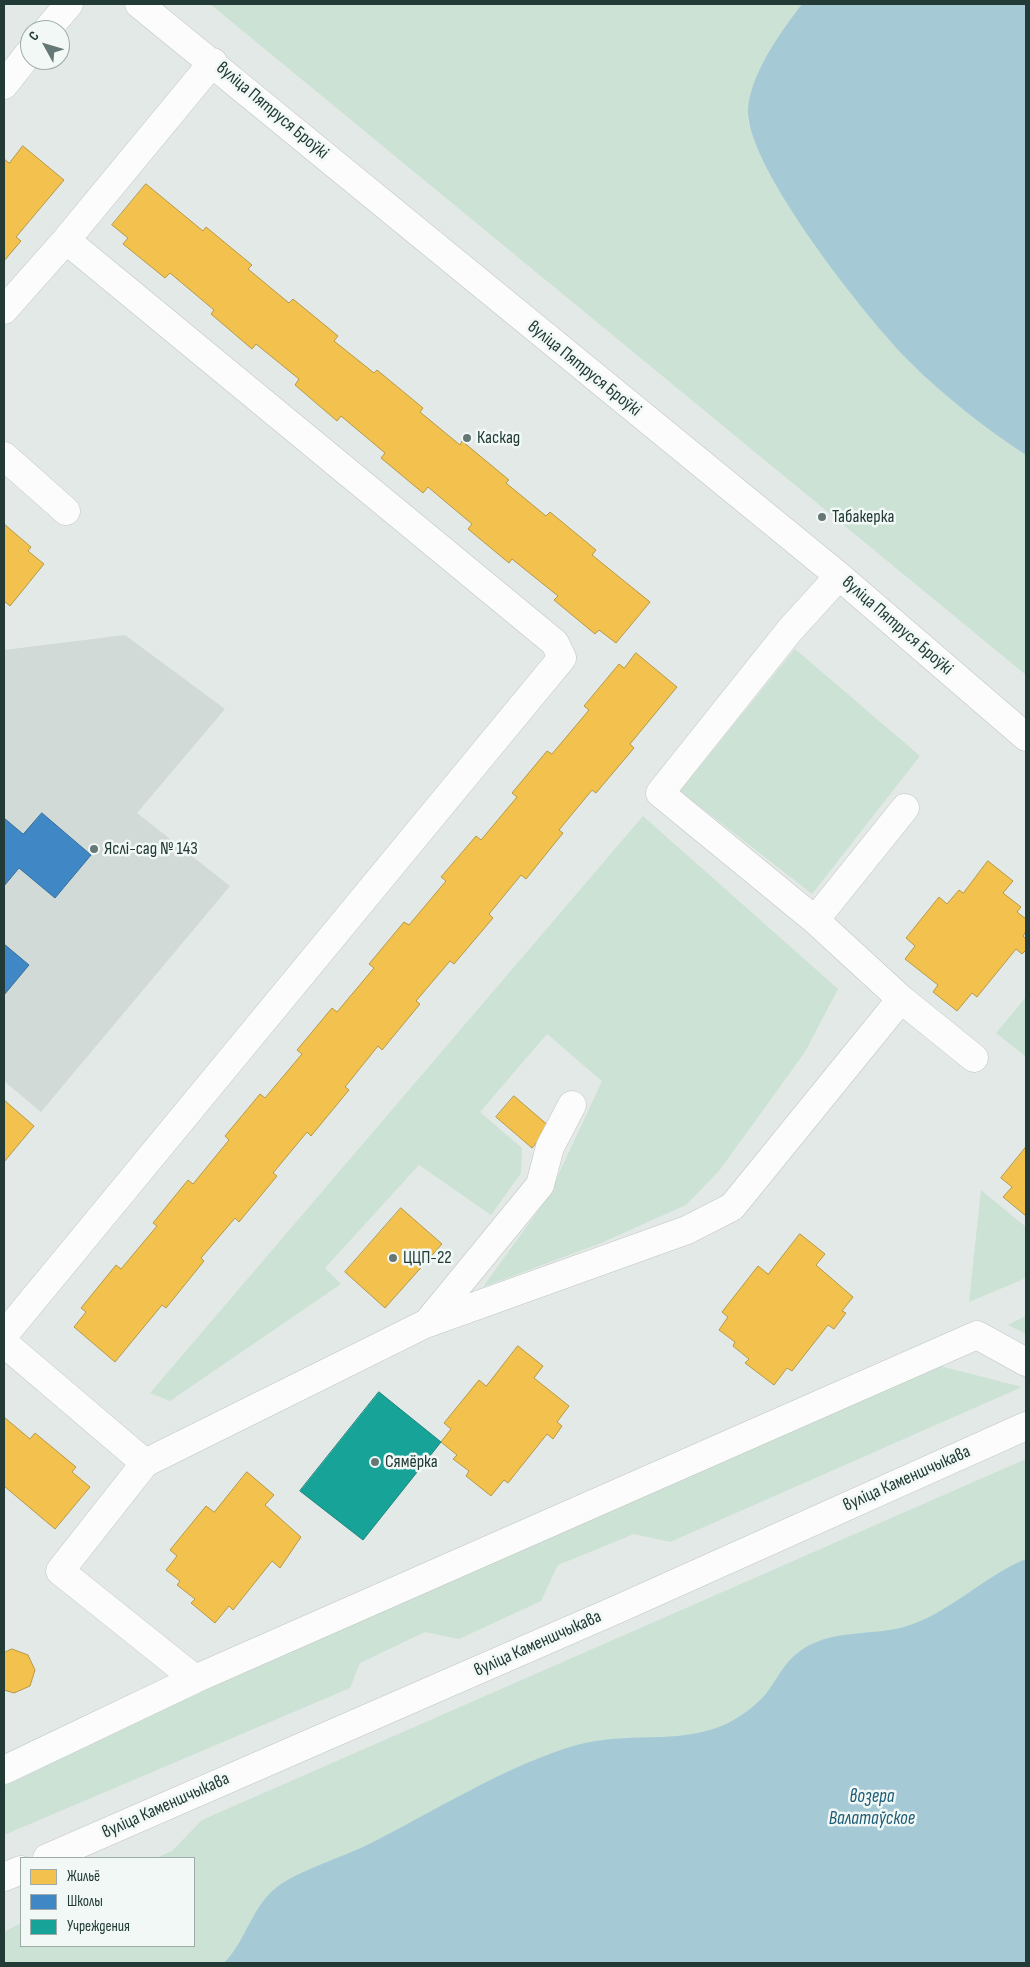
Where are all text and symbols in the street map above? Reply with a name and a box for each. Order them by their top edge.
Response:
north arrow [20,20,70,70]
text: С [25,28,43,44]
street label: вуліца Пятруся Броўкі [211,58,333,164]
street label: вуліца Пятруся Броўкі [523,317,645,421]
place label: Каскад [477,427,520,449]
marker: Каскад [461,432,473,444]
place label: Табакерка [832,506,894,528]
marker: Табакерка [816,511,828,523]
street label: вуліца Пятруся Броўкі [837,572,957,680]
place label: Яслі-сад № 143 [104,838,198,860]
marker: Яслі-сад № 143 [88,843,100,855]
place label: ЦЦП-22 [403,1247,452,1269]
marker: ЦЦП-22 [387,1252,399,1264]
street label: вуліца Каменшчыкава [840,1441,974,1517]
place label: Сямёрка [385,1451,438,1473]
marker: Сямёрка [369,1456,381,1468]
street label: вуліца Каменшчыкава [471,1606,605,1682]
street label: вуліца Каменшчыкава [99,1768,233,1844]
water label: возера Валатаўское [829,1786,915,1830]
legend [20,1857,195,1947]
text: Жильё [67,1867,100,1886]
text: Школы [67,1892,103,1911]
text: Учреждения [67,1917,130,1936]

